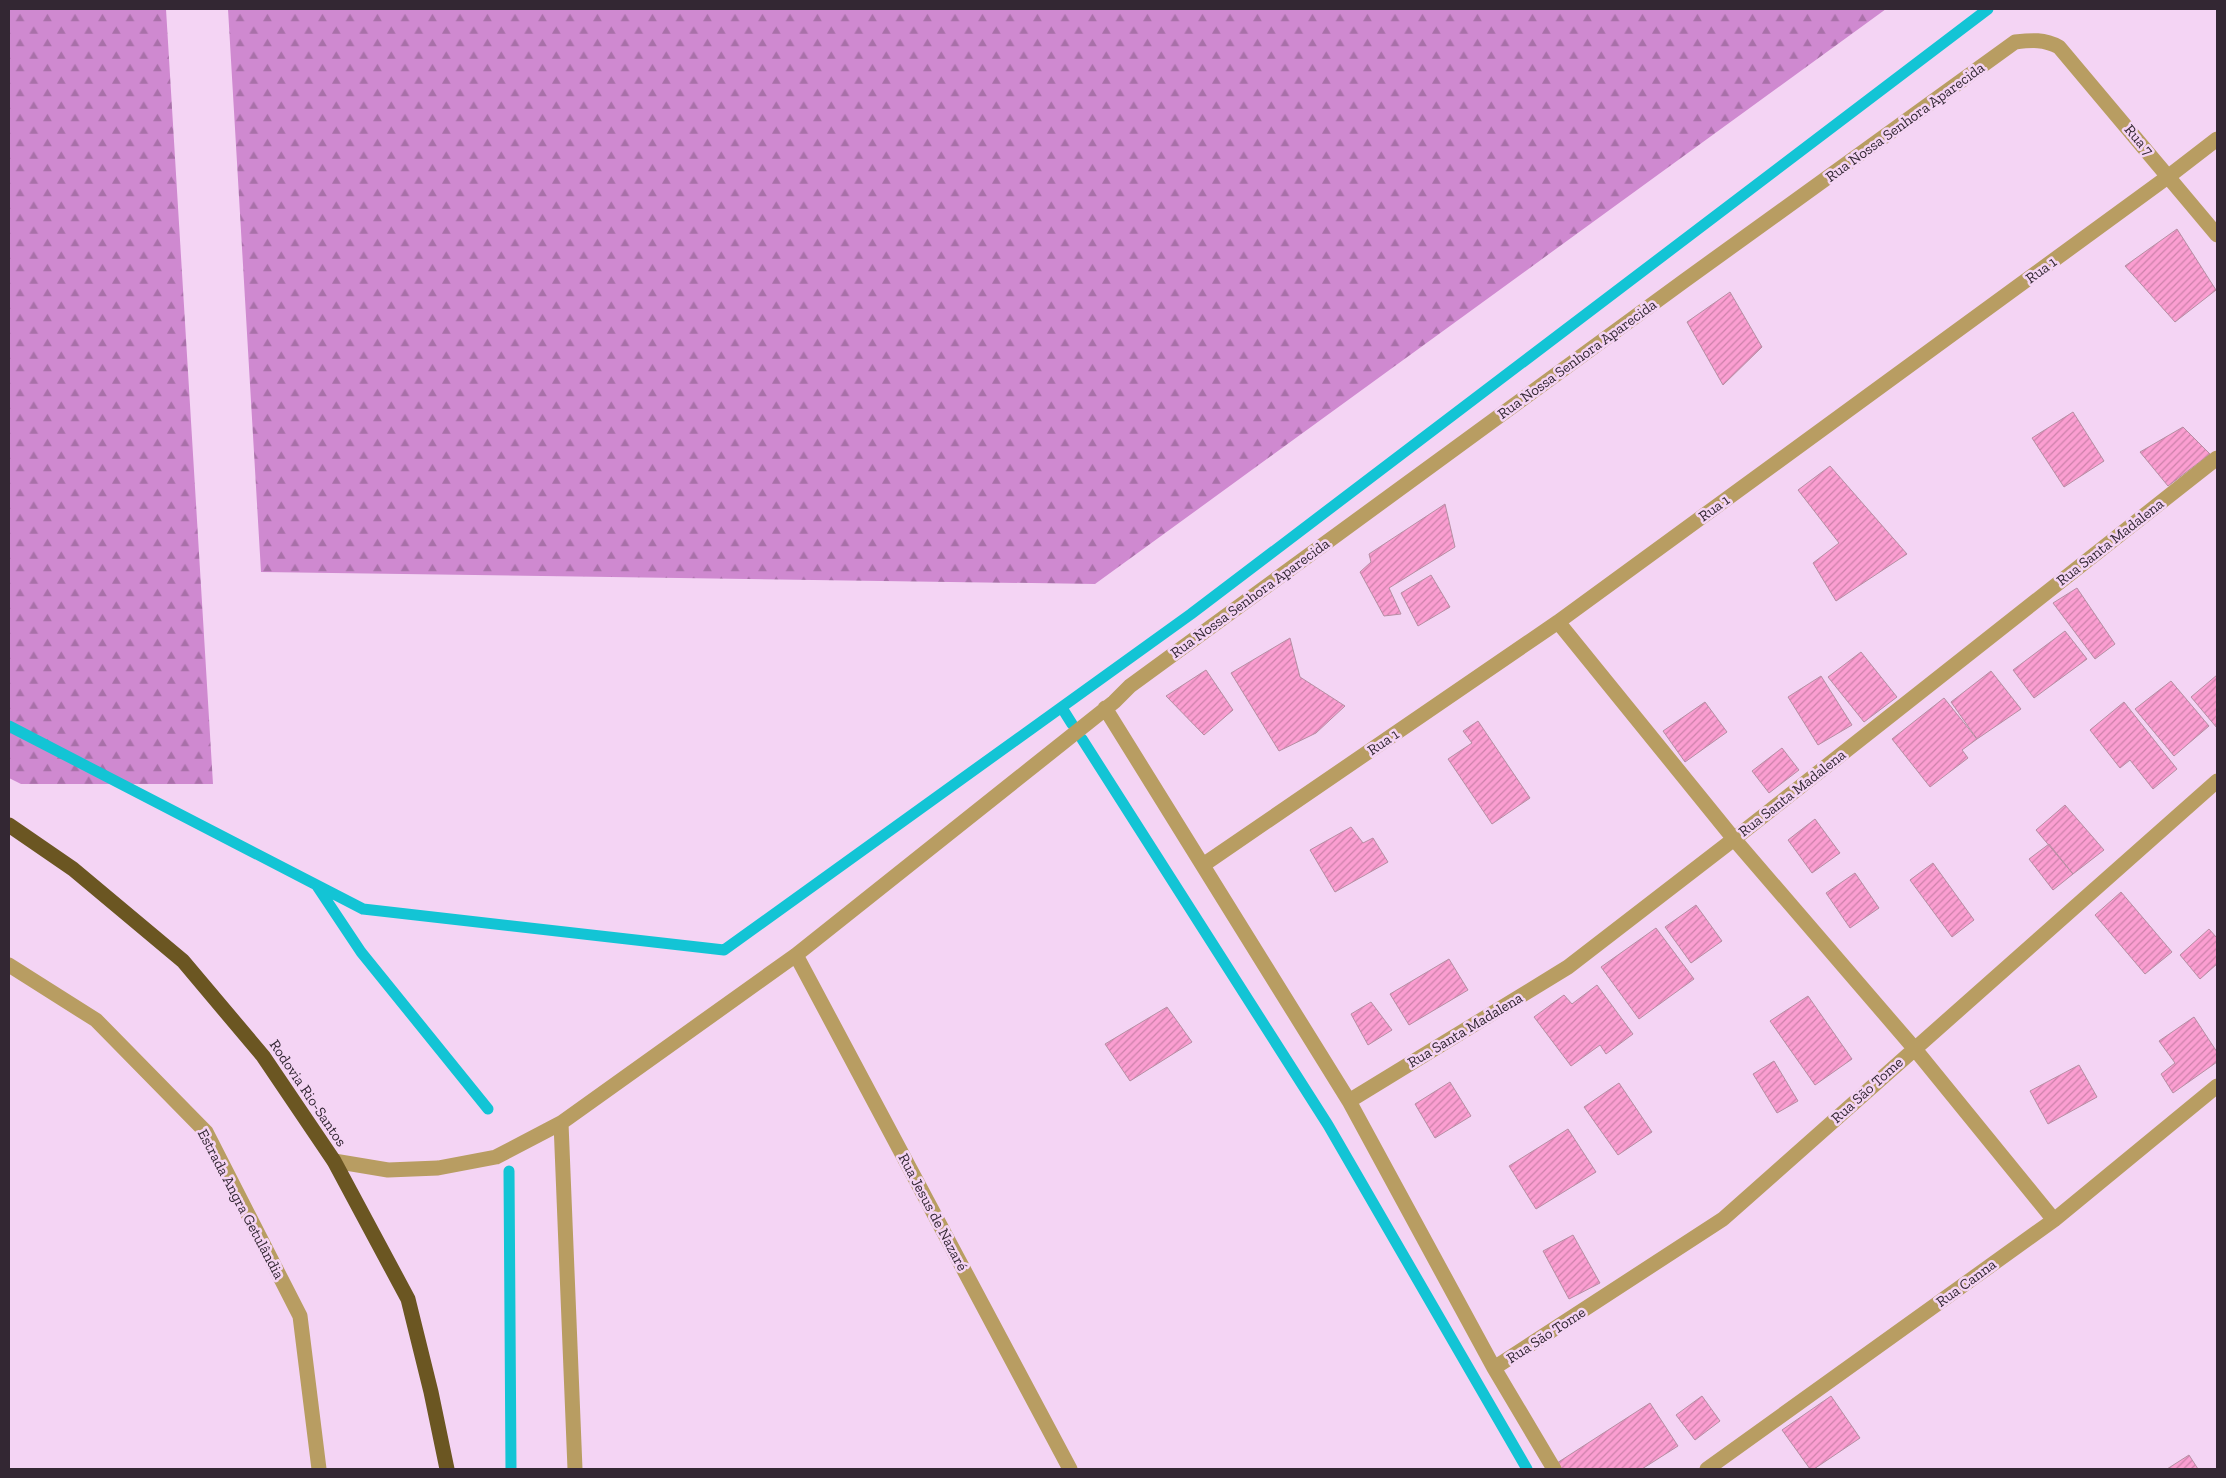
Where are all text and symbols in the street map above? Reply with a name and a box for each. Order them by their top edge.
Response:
street label: Rua Nossa Senhora Aparecida [1822,58,1988,186]
street label: Rua 7 [2121,121,2157,159]
street label: Rua 1 [2022,253,2060,287]
street label: Rua Nossa Senhora Aparecida [1494,295,1660,423]
street label: Rua 1 [1695,491,1733,525]
street label: Rua Santa Madalena [2053,495,2167,589]
street label: Rua Nossa Senhora Aparecida [1167,534,1333,662]
street label: Rua 1 [1364,725,1402,759]
street label: Rua Santa Madalena [1735,746,1849,840]
street label: Rua Santa Madalena [1404,989,1526,1071]
street label: Rodovia Rio-Santos [266,1036,350,1150]
street label: Rua São Tome [1827,1053,1907,1127]
street label: Estrada Angra Getulândia [194,1126,288,1282]
street label: Rua Jesus de Nazaré [894,1150,972,1274]
street label: Rua Canna [1933,1255,1999,1311]
street label: Rua São Tome [1503,1303,1589,1367]

